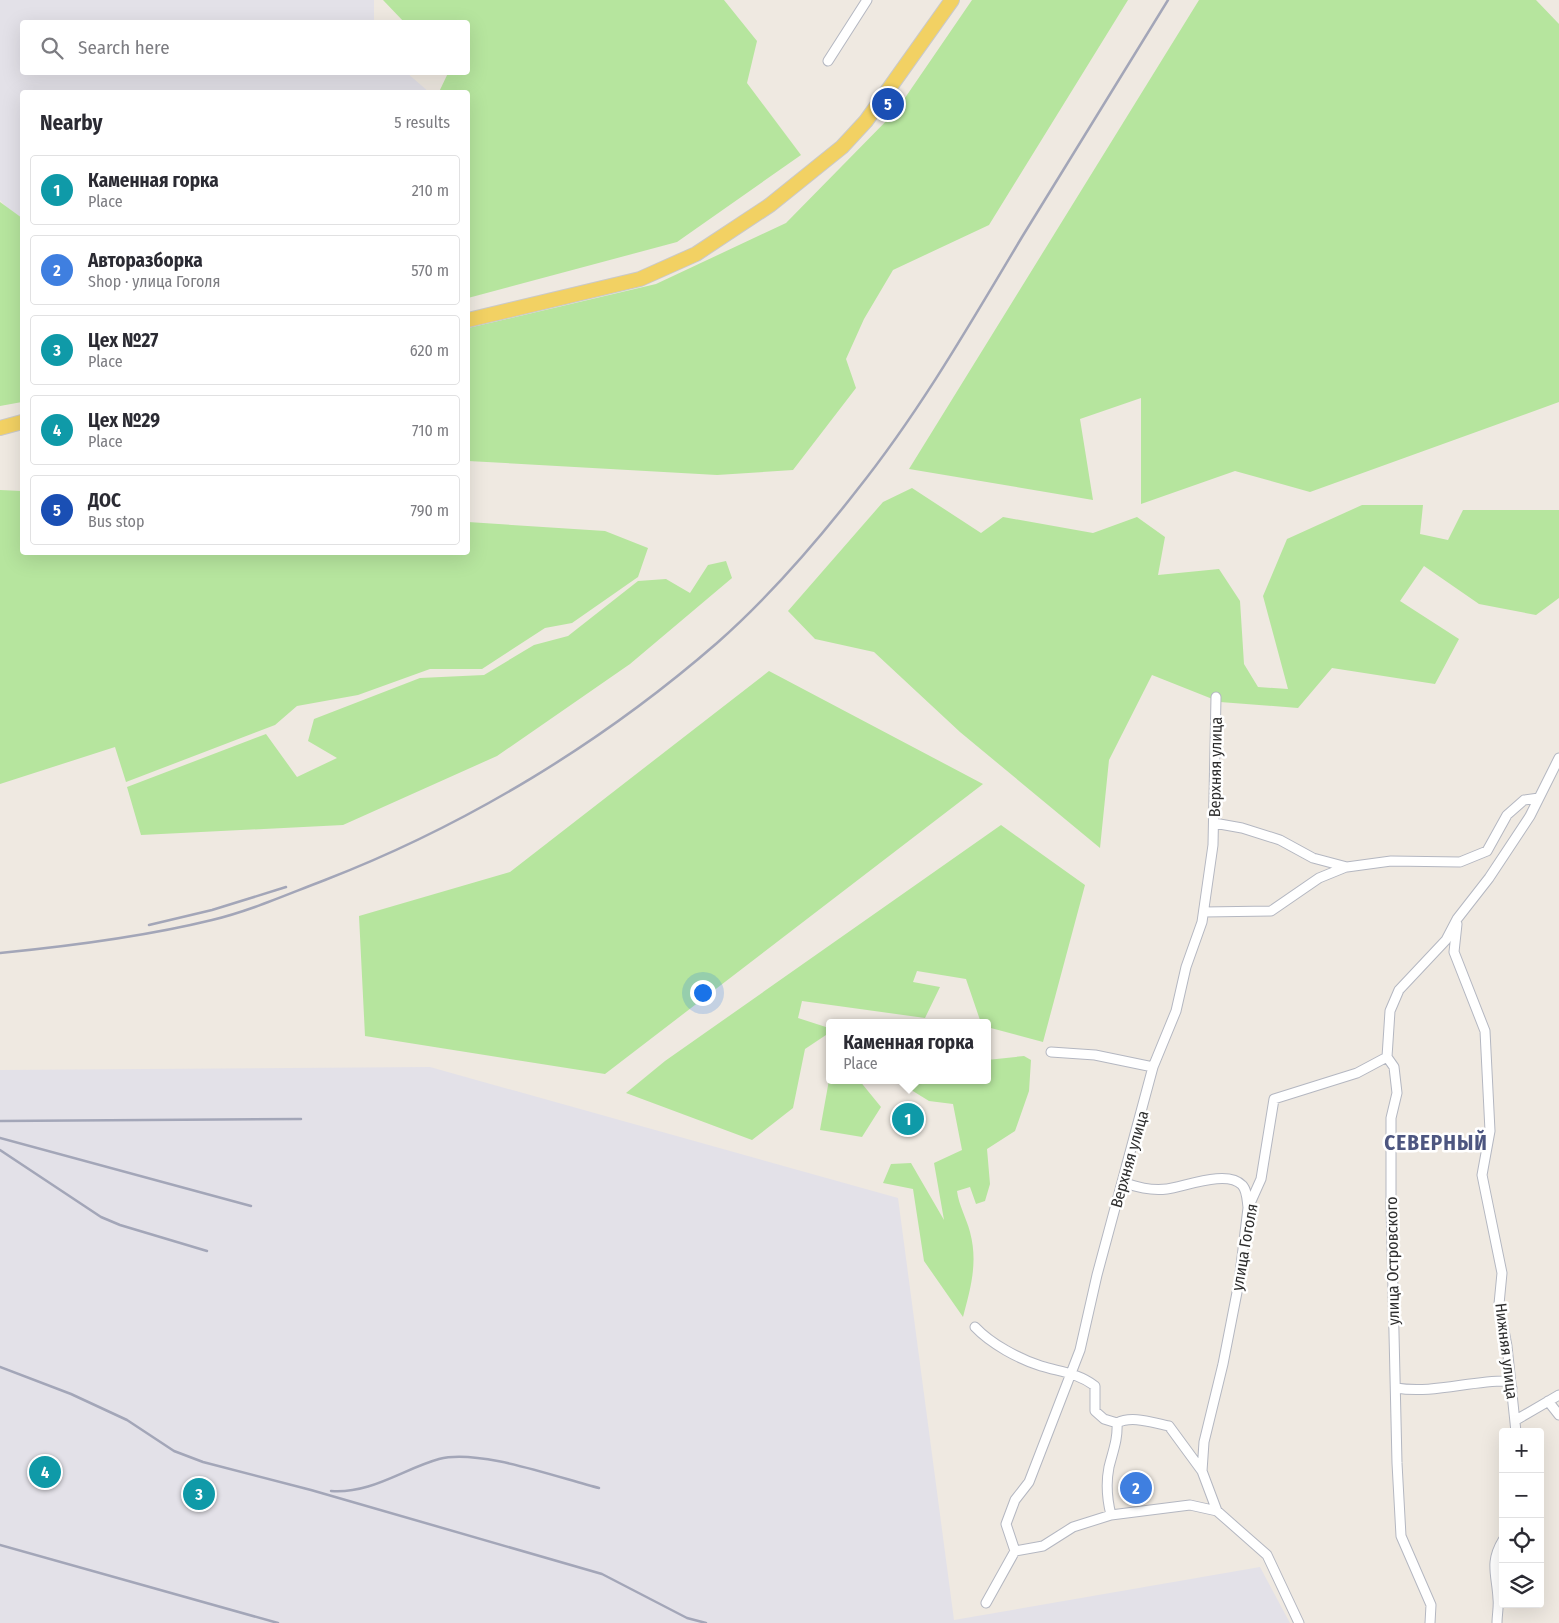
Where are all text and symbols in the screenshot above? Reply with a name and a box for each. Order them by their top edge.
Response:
search box [20,20,470,75]
icon: search [38,34,66,62]
text: Search here [78,36,170,59]
pin: 5 [872,85,904,123]
text: Nearby [40,110,102,136]
text: 5 results [394,113,450,132]
text: Каменная горка [88,169,219,192]
text: 1 [54,181,60,200]
text: 210 m [412,181,449,200]
text: Place [88,192,123,211]
text: Авторазборка [88,249,203,272]
text: 2 [53,261,61,280]
text: 570 m [411,261,449,280]
text: Shop · улица Гоголя [88,272,220,291]
text: Цех №27 [88,329,158,352]
text: 3 [53,341,61,360]
text: 620 m [410,341,449,360]
text: Place [88,352,123,371]
text: Цех №29 [88,409,160,432]
text: 4 [53,421,61,440]
text: 710 m [412,421,449,440]
text: Place [88,432,123,451]
text: ДОС [88,489,121,512]
text: 5 [53,501,61,520]
text: 790 m [411,501,449,520]
text: Bus stop [88,512,144,531]
street label: Верхняя улица [1205,717,1226,817]
your location [690,980,716,1006]
popup [826,1019,991,1084]
text: Каменная горка [843,1031,974,1054]
text: Place [843,1054,878,1073]
pin: 1 [892,1100,924,1138]
street label: Верхняя улица [1107,1108,1152,1210]
district label: СЕВЕРНЫЙ [1384,1129,1488,1156]
street label: улица Островского [1382,1196,1403,1326]
street label: улица Гоголя [1227,1202,1262,1292]
street label: Нижняя улица [1491,1302,1522,1400]
map controls [1499,1428,1544,1608]
button: + [1499,1428,1544,1473]
pin: 4 [29,1453,61,1491]
pin: 2 [1120,1469,1152,1507]
button: − [1499,1473,1544,1518]
pin: 3 [183,1475,215,1513]
button: locate [1499,1518,1544,1563]
button: layers [1499,1563,1544,1608]

